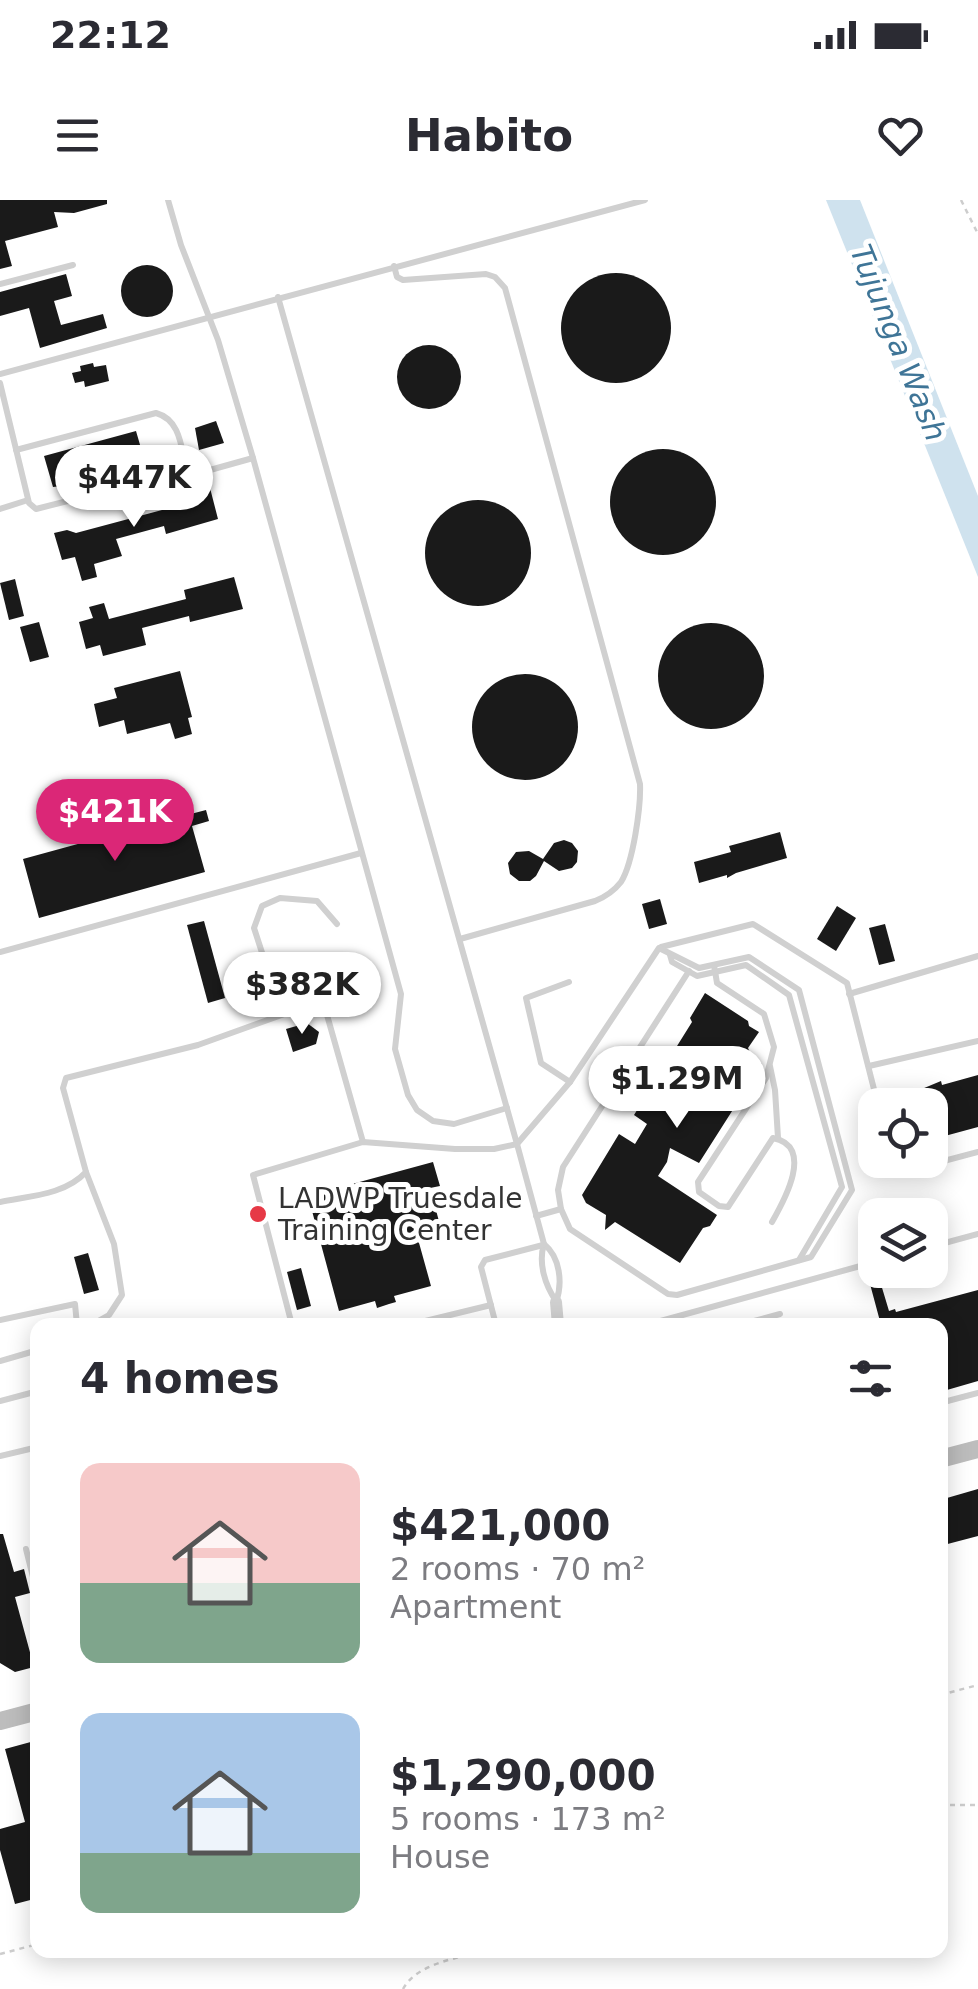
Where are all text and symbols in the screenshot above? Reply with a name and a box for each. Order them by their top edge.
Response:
text: 22:12 [50,13,171,57]
icon: menu [50,108,105,163]
icon: heart [873,108,928,163]
text: Habito [405,109,573,162]
water label: Tujunga Wash [843,240,954,446]
pin: $447K [64,445,204,530]
text: $447K [77,458,191,496]
pin: $421K [45,779,185,864]
text: $421K [58,792,172,830]
pin: $382K [232,952,372,1037]
text: $382K [245,965,359,1003]
pin: $1.29M [596,1046,758,1131]
text: $1.29M [610,1059,744,1097]
map controls [858,1088,948,1288]
button: locate [858,1088,948,1178]
place label: LADWP Truesdale Training Center [277,1182,522,1247]
button: layers [858,1198,948,1288]
marker: LADWP Truesdale Training Center [247,1203,269,1225]
icon: filters [843,1351,898,1406]
text: 4 homes [80,1354,280,1403]
text: $421,000 [390,1501,611,1550]
icon: home [160,1503,280,1623]
text: 2 rooms · 70 m² [390,1550,645,1588]
text: Apartment [390,1588,561,1626]
text: $1,290,000 [390,1751,656,1800]
icon: home [160,1753,280,1873]
text: 5 rooms · 173 m² [390,1800,666,1838]
text: House [390,1838,490,1876]

